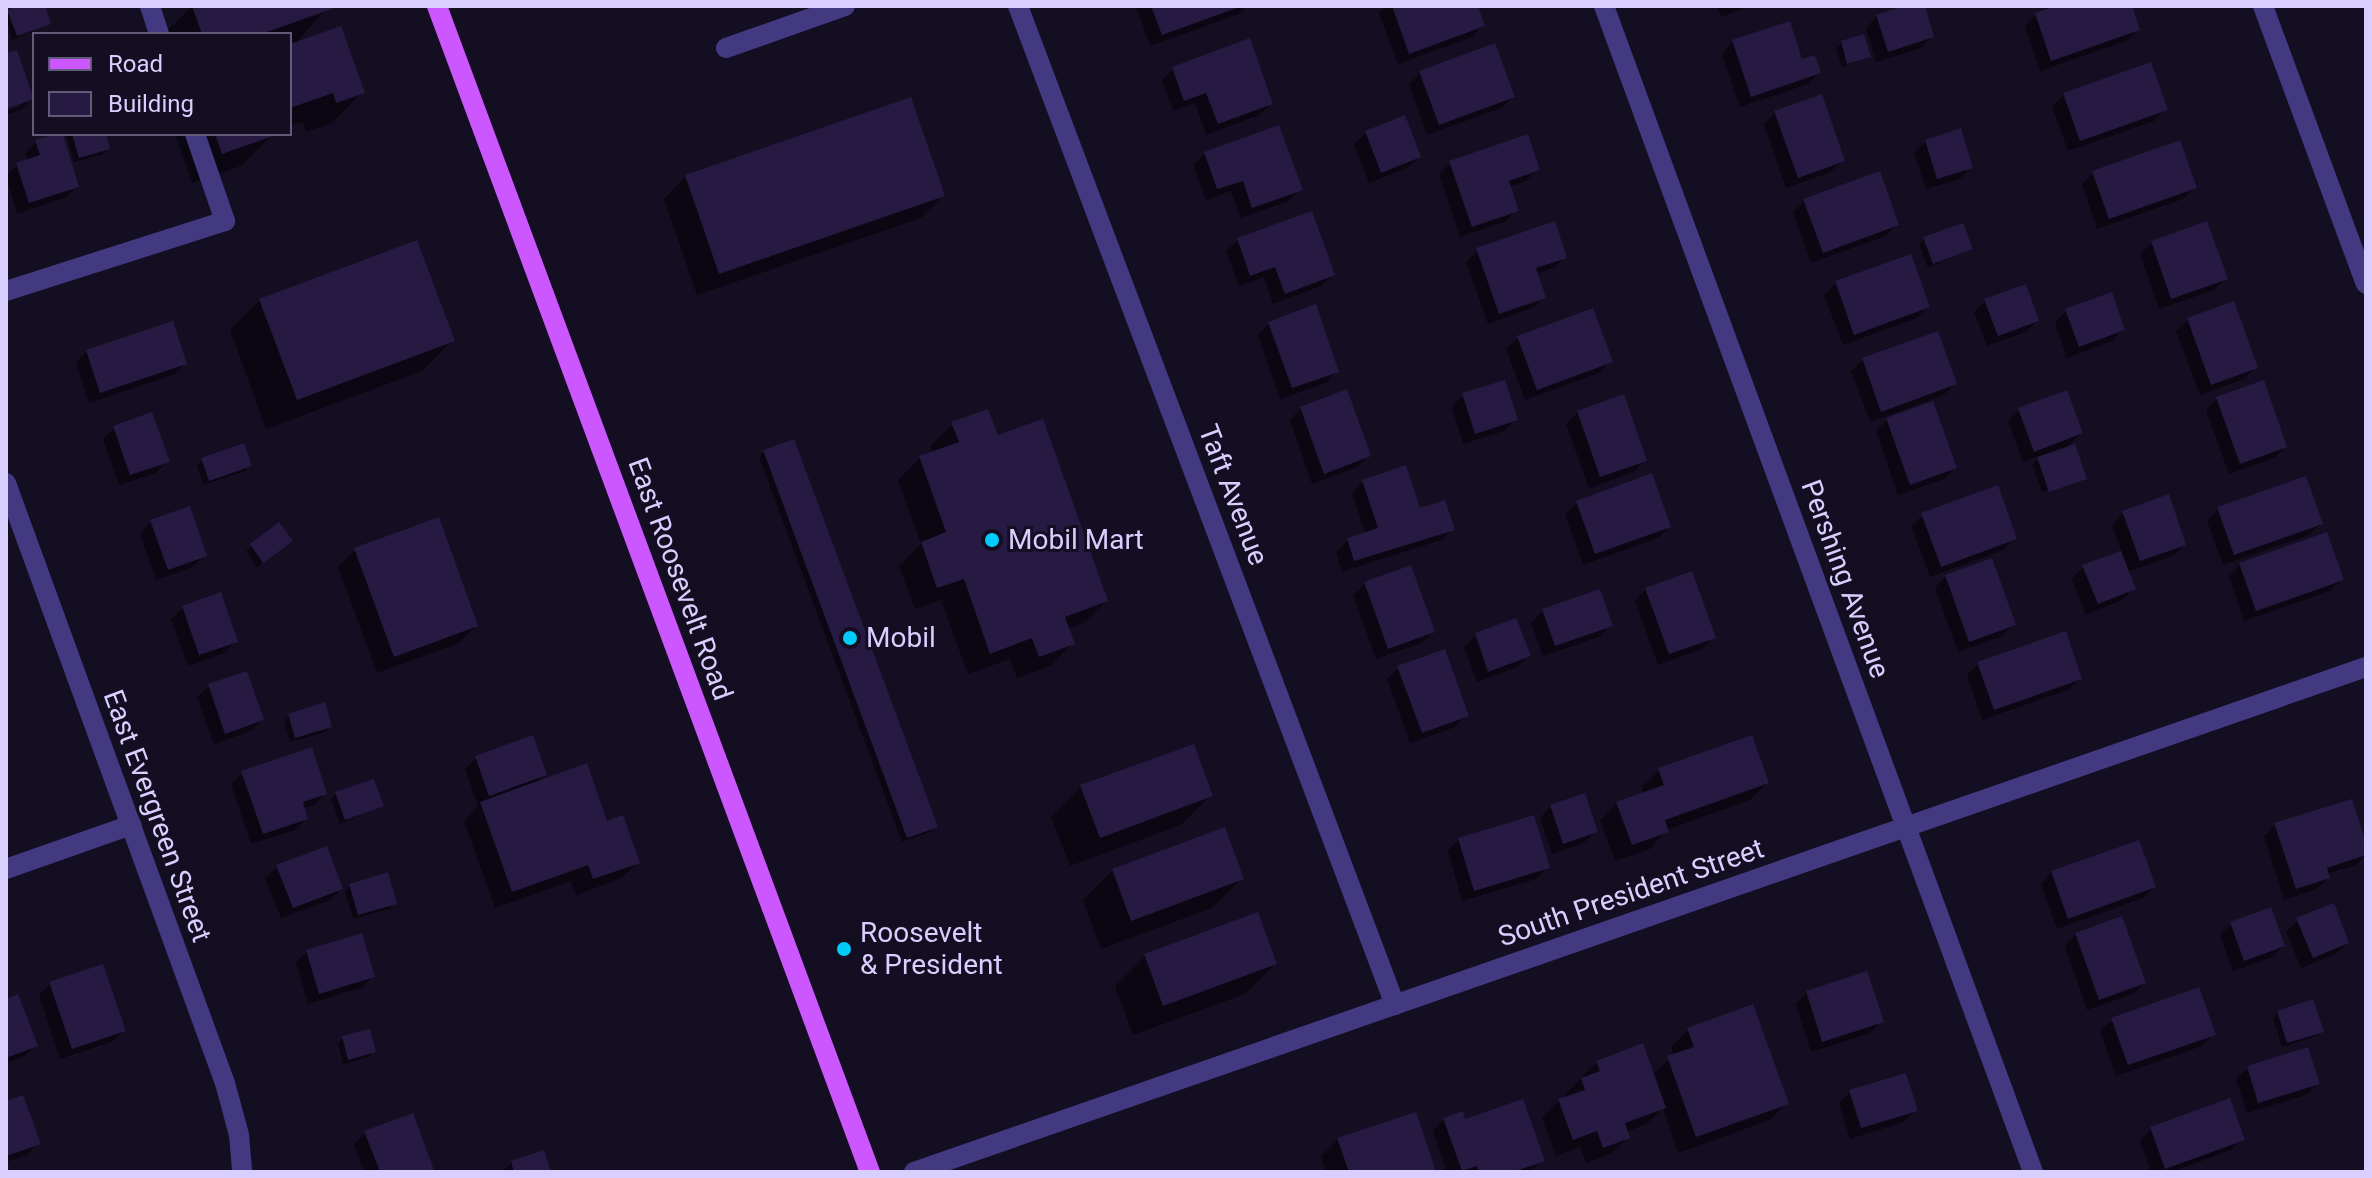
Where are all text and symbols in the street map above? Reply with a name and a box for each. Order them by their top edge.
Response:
legend [32,32,292,136]
text: Road [108,50,163,78]
text: Building [108,90,194,118]
street label: Taft Avenue [1191,420,1275,570]
street label: East Roosevelt Road [621,453,739,705]
street label: Pershing Avenue [1794,475,1896,683]
place label: Mobil Mart [1008,523,1144,557]
marker: Mobil Mart [983,531,1001,549]
place label: Mobil [866,621,936,655]
marker: Mobil [841,629,859,647]
street label: East Evergreen Street [96,685,218,947]
street label: South President Street [1494,832,1768,954]
place label: Roosevelt & President [860,916,1003,982]
marker: Roosevelt & President [835,940,853,958]

